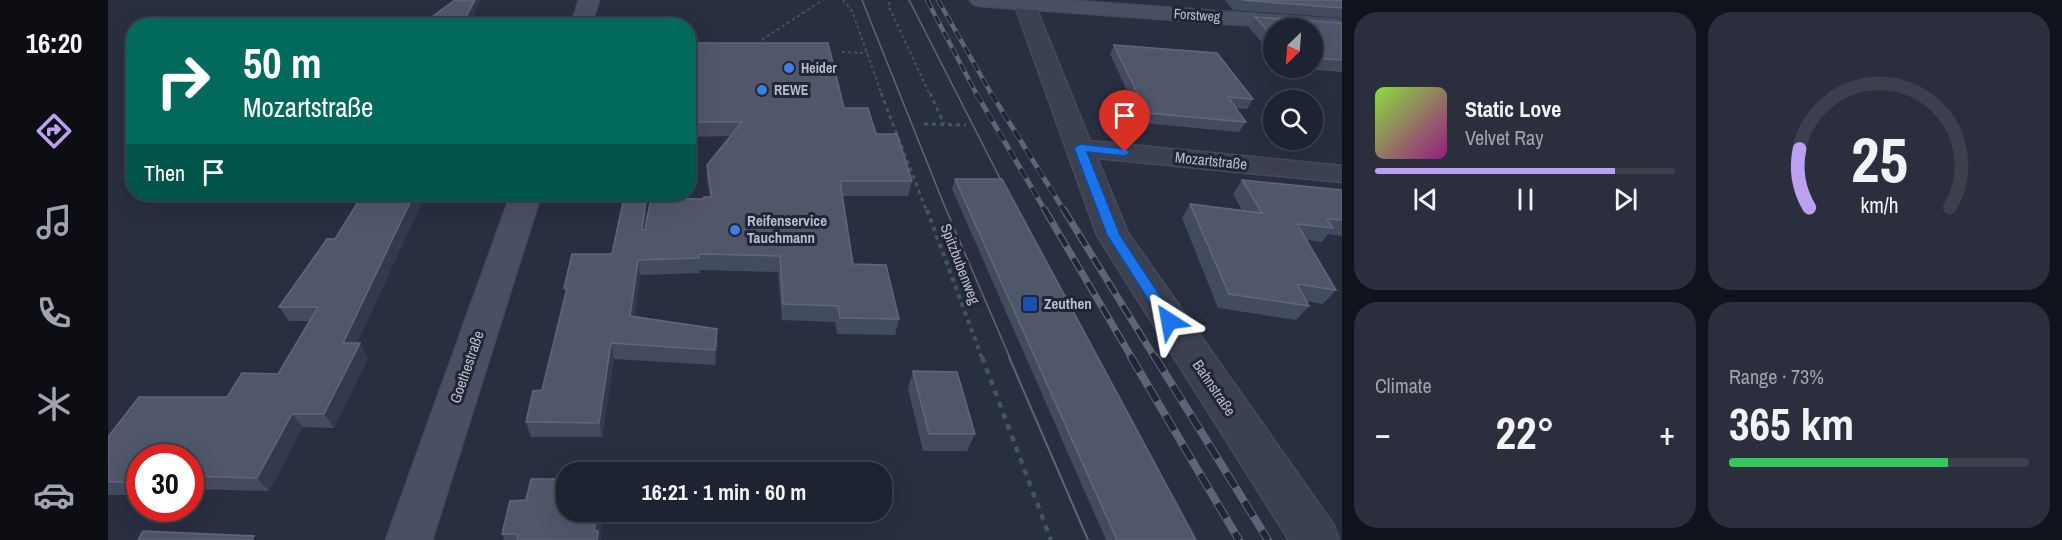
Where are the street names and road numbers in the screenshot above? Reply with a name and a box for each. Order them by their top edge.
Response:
street label: Forstweg [1173,4,1222,26]
street label: Mozartstraße [1174,146,1248,175]
street label: Spitzbubenweg [935,220,986,307]
street label: Goethestraße [444,328,489,406]
street label: Bahnstraße [1188,355,1241,420]

